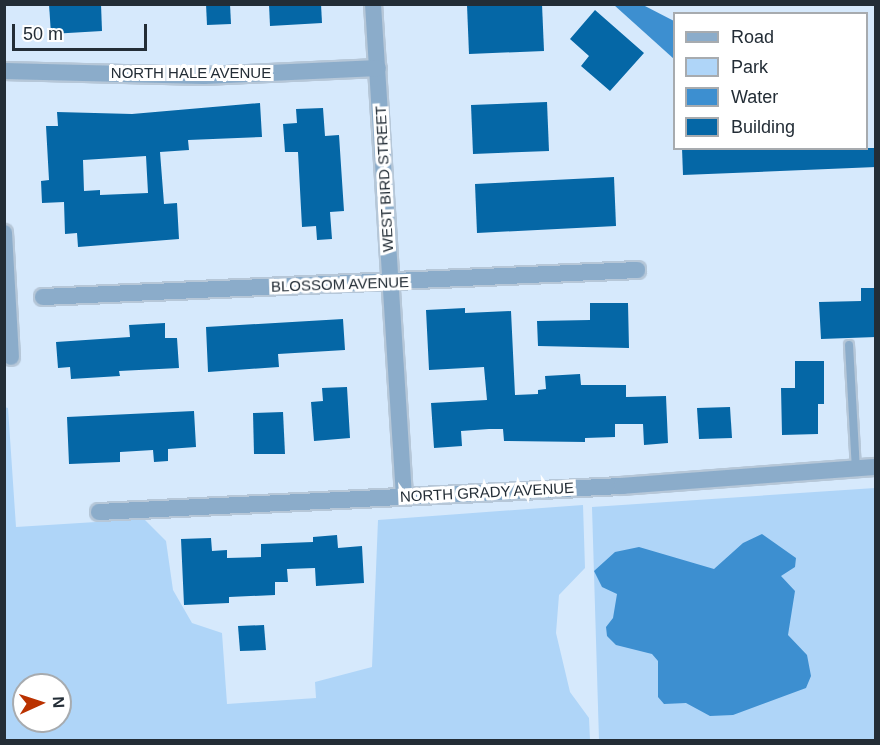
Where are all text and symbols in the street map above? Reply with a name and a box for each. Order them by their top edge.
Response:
scale bar [15,12,150,50]
legend [673,12,868,150]
text: 50 m [23,24,63,44]
text: Road [731,27,774,47]
text: Park [731,57,768,77]
street label: NORTH HALE AVENUE [110,64,272,82]
text: Water [731,87,778,107]
street label: WEST BIRD STREET [371,105,397,253]
text: Building [731,117,795,137]
street label: BLOSSOM AVENUE [270,273,410,295]
street label: NORTH GRADY AVENUE [399,478,575,506]
north arrow [12,673,72,733]
text: N [50,696,67,708]

